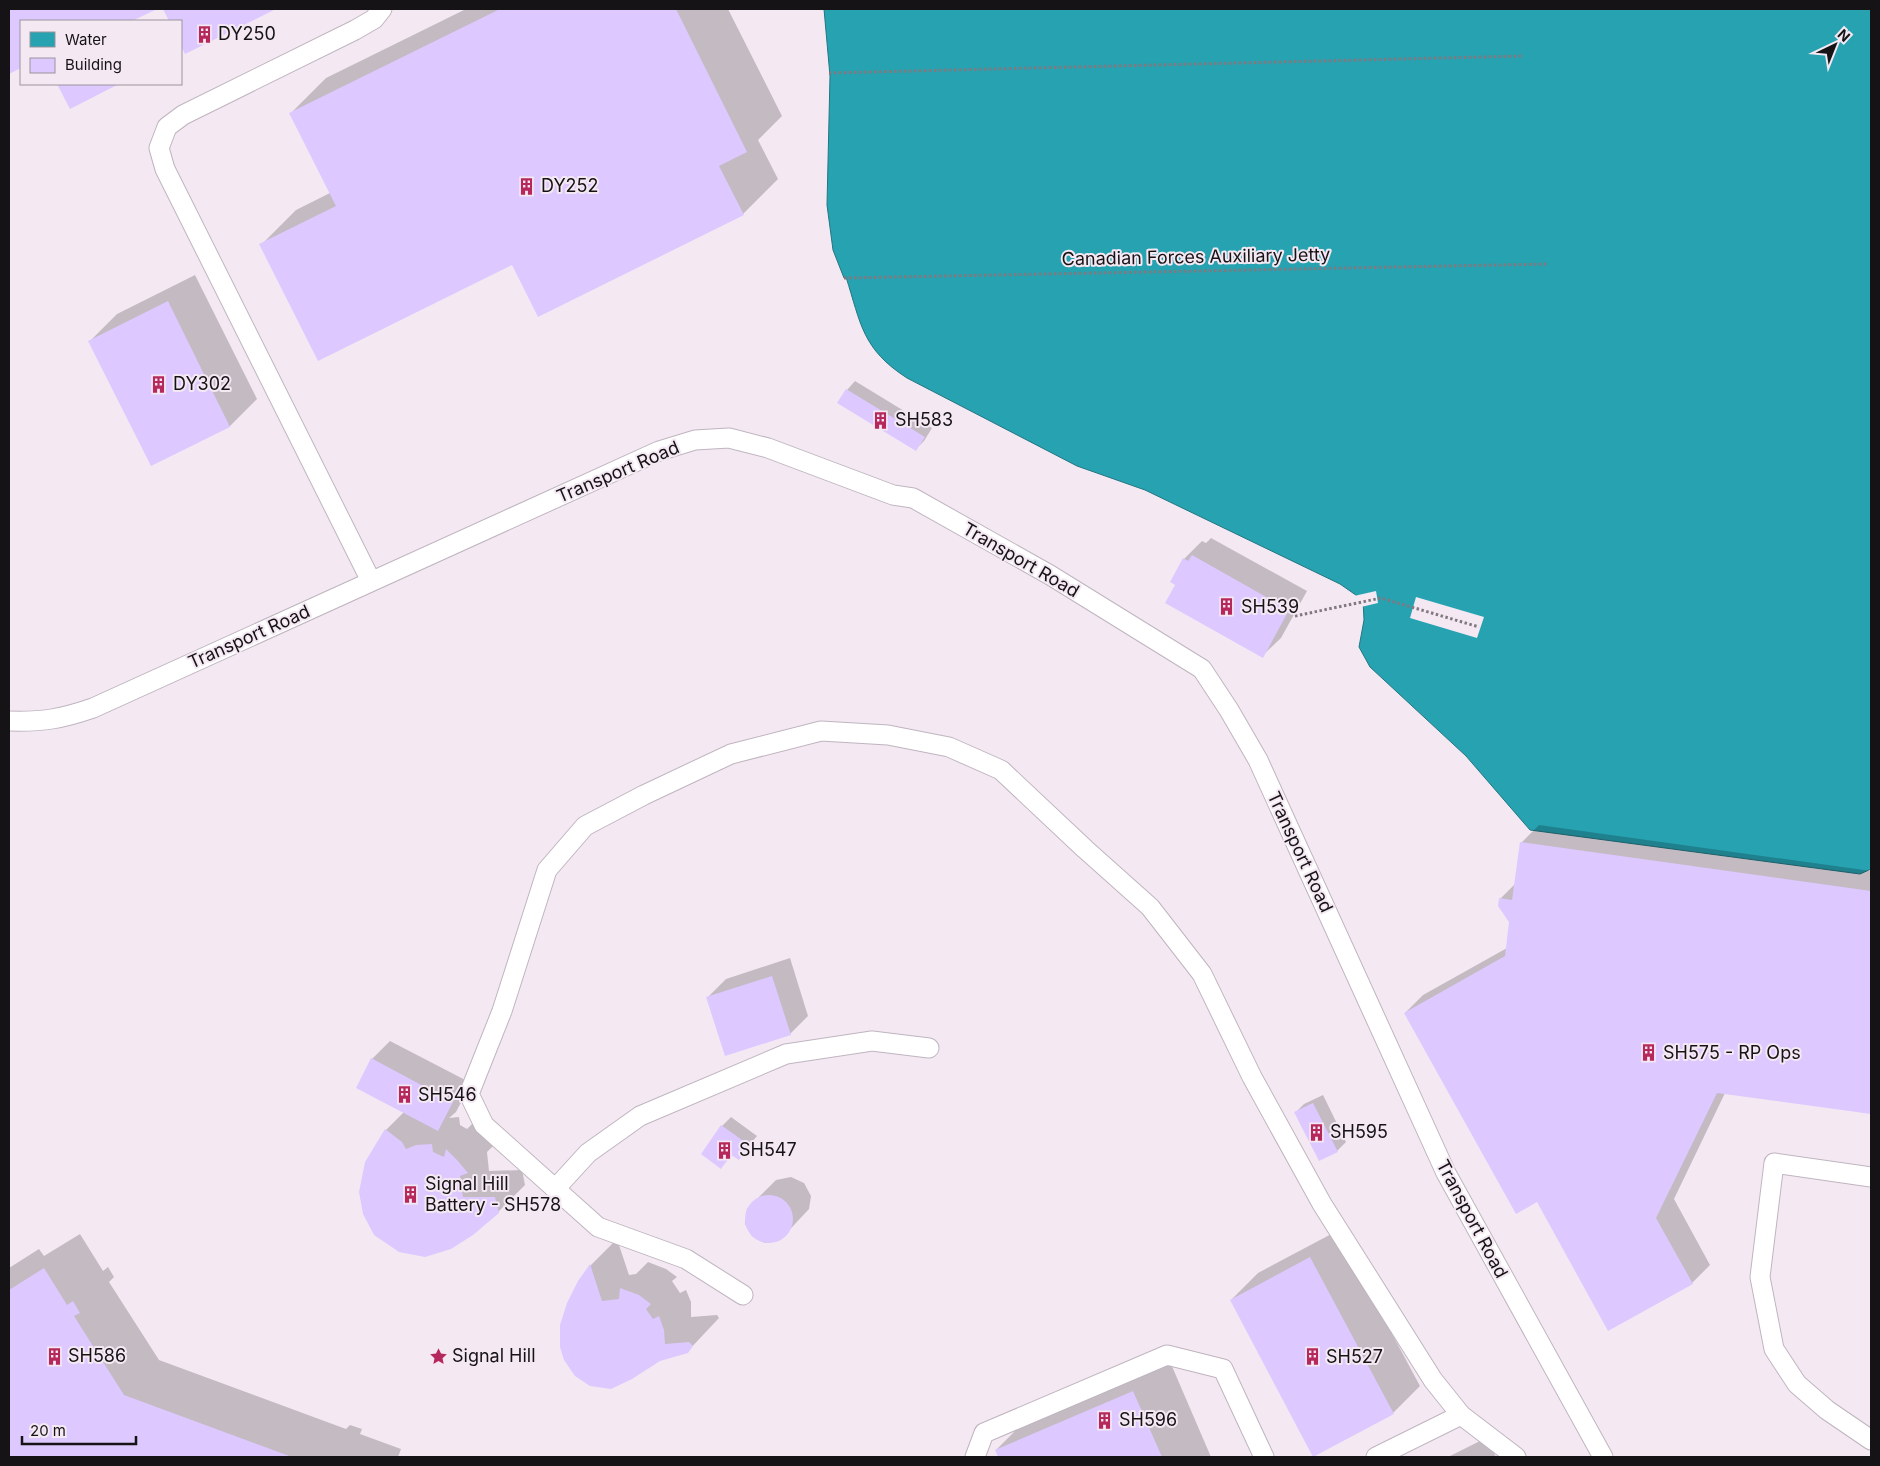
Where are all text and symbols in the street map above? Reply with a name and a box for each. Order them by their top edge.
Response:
legend [20,20,182,85]
north arrow [1810,20,1860,70]
place label: DY250 [218,23,276,44]
building icon: DY250 [194,24,214,44]
text: N [1835,25,1854,45]
text: Water [65,30,107,49]
text: Building [65,55,122,74]
place label: DY252 [541,175,599,196]
building icon: DY252 [517,176,537,196]
street label: Canadian Forces Auxiliary Jetty [1062,244,1330,269]
place label: DY302 [173,373,231,394]
building icon: DY302 [149,374,169,394]
place label: SH583 [895,409,953,430]
building icon: SH583 [871,410,891,430]
street label: Transport Road [553,436,682,507]
street label: Transport Road [959,518,1083,601]
place label: SH539 [1241,596,1299,617]
building icon: SH539 [1217,597,1237,617]
street label: Transport Road [185,600,313,673]
street label: Transport Road [1263,788,1338,916]
place label: SH575 - RP Ops [1663,1042,1801,1063]
building icon: SH575 - RP Ops [1639,1043,1659,1063]
place label: SH546 [418,1084,477,1105]
building icon: SH546 [394,1085,414,1105]
place label: SH595 [1330,1121,1388,1142]
building icon: SH595 [1306,1122,1326,1142]
place label: SH547 [739,1139,797,1160]
building icon: SH547 [715,1140,735,1160]
street label: Transport Road [1432,1156,1512,1281]
place label: Signal Hill Battery - SH578 [425,1173,561,1215]
building icon: Signal Hill Battery - SH578 [401,1184,421,1204]
place label: SH586 [68,1345,126,1366]
place label: Signal Hill [452,1345,536,1366]
building icon: SH586 [44,1346,64,1366]
place icon: Signal Hill [428,1346,448,1366]
place label: SH527 [1326,1346,1383,1367]
building icon: SH527 [1302,1347,1322,1367]
place label: SH596 [1119,1409,1177,1430]
building icon: SH596 [1095,1410,1115,1430]
scale bar [22,1414,136,1446]
text: 20 m [30,1421,66,1440]

